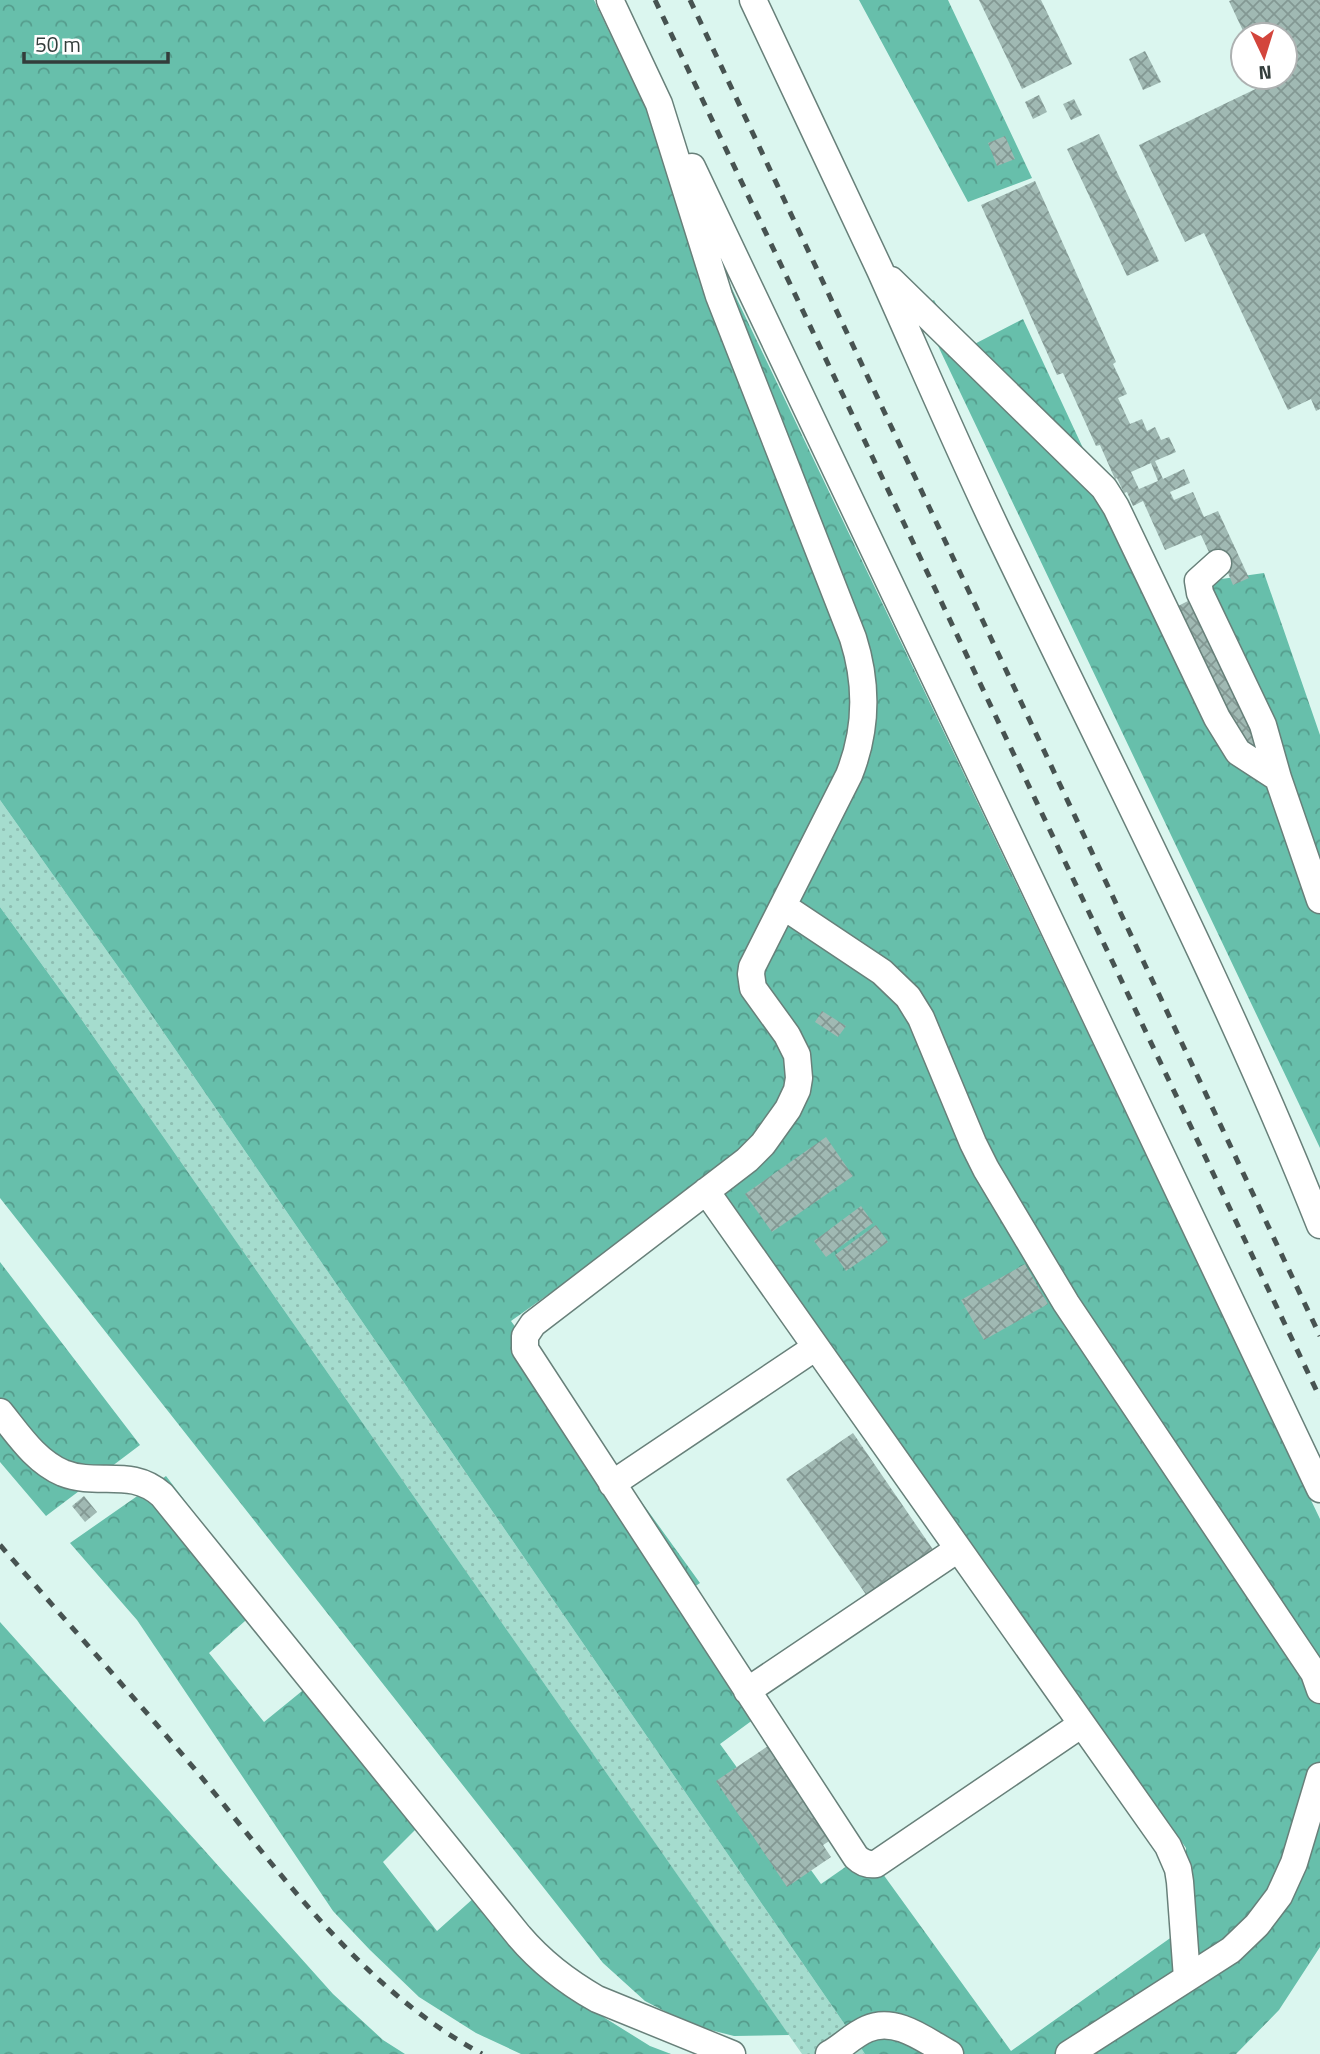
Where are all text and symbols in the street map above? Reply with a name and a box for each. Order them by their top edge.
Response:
scale bar [24,21,168,65]
north arrow [1229,21,1299,91]
text: 50 m [35,28,81,60]
text: N [1258,59,1273,88]

